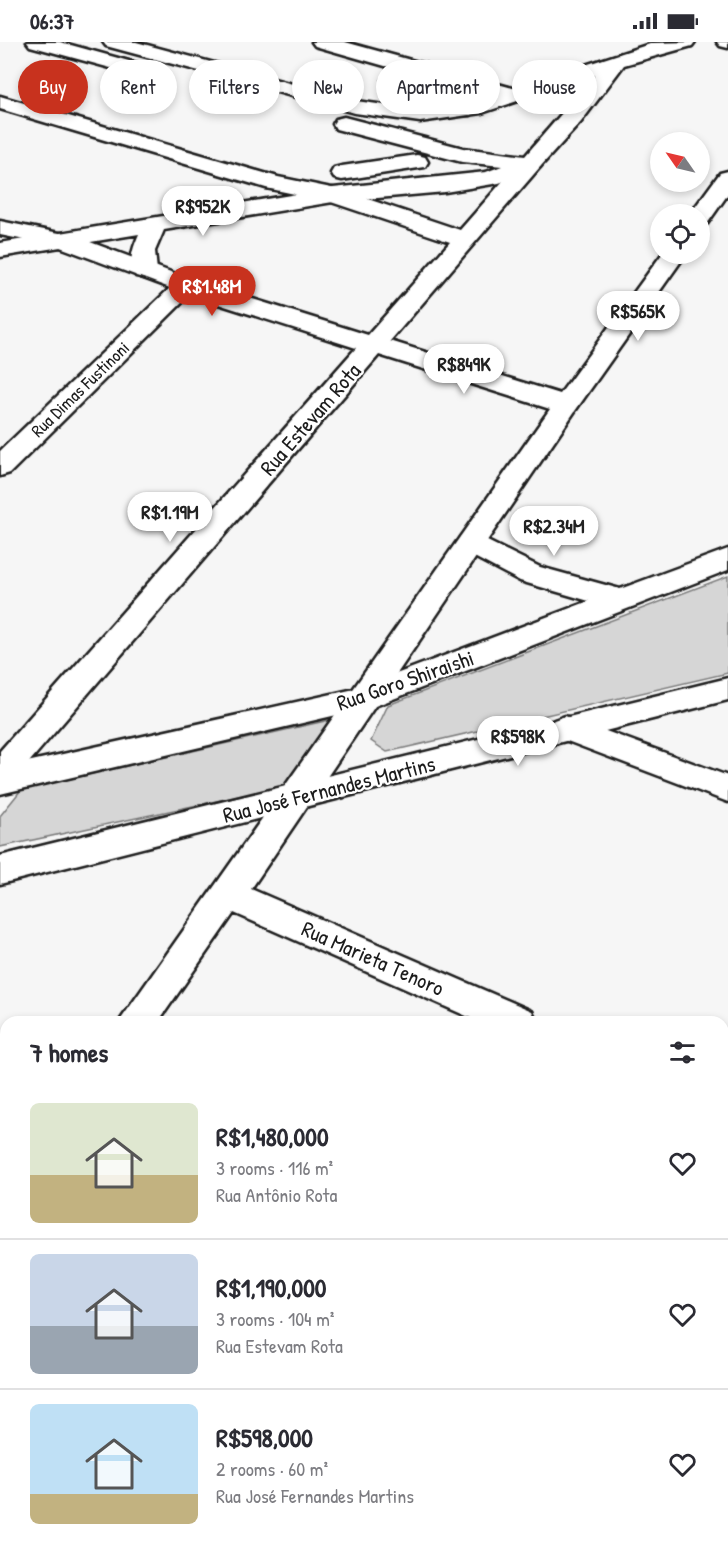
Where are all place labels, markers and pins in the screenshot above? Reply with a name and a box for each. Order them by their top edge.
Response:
pin: R$952K [154,186,252,237]
pin: R$1.48M [157,266,267,317]
pin: R$565K [589,291,687,342]
pin: R$849K [415,344,513,395]
pin: R$1.19M [115,492,225,543]
pin: R$2.34M [499,506,609,557]
pin: R$598K [469,716,567,767]

